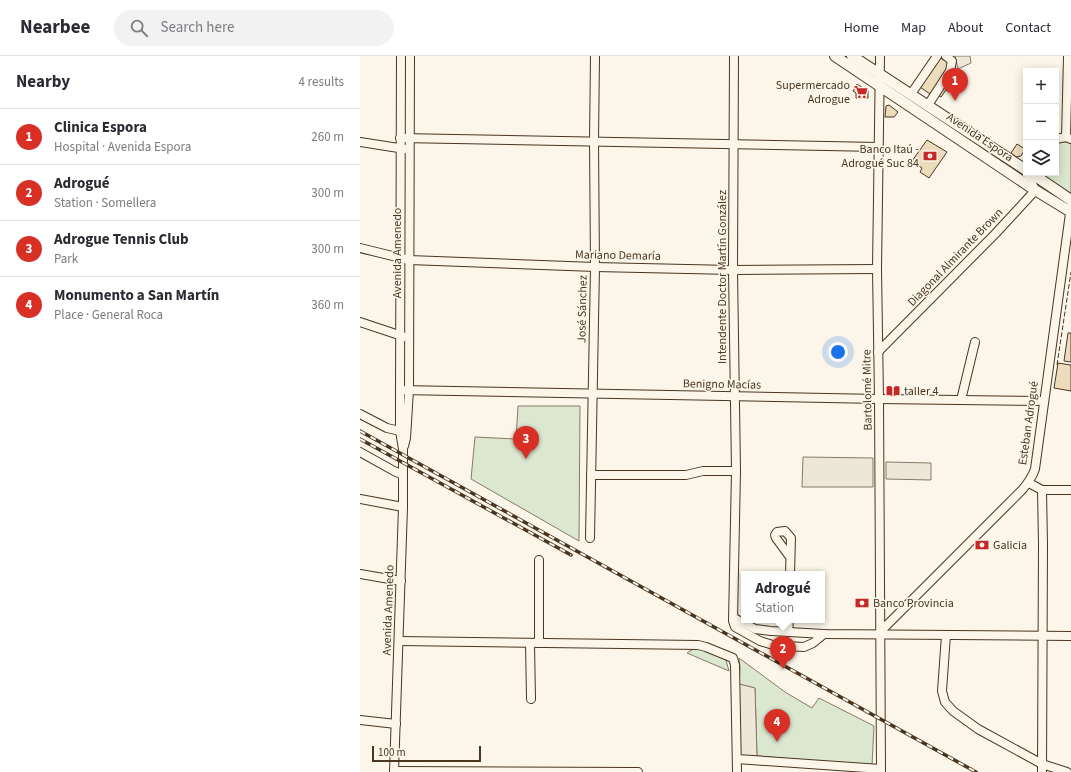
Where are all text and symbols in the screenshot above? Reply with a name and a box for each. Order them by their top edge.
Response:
search box [114,10,394,46]
text: Nearbee [20,14,90,41]
icon: search [128,17,150,39]
text: Search here [160,17,234,38]
text: Home [844,18,879,38]
text: Map [901,18,926,38]
text: About [948,18,983,38]
text: Contact [1005,18,1051,38]
pin: 1 [942,68,968,101]
map controls [1023,68,1059,176]
button: + [1023,68,1059,104]
text: Nearby [16,70,70,94]
text: 4 results [299,73,344,91]
place label: Supermercado Adrogue [776,77,850,108]
supermarket icon: Supermercado Adrogue [853,84,869,100]
button: − [1023,104,1059,140]
street label: Avenida Espora [943,109,1016,166]
text: Clinica Espora [54,117,147,138]
text: 1 [26,128,32,146]
text: 260 m [311,128,344,146]
text: Hospital · Avenida Espora [54,138,191,156]
button: layers [1023,140,1059,176]
place label: Banco Itaú - Adrogué Suc 84 [842,141,919,172]
bank icon: Banco Itaú - Adrogué Suc 84 [922,148,938,164]
text: Adrogué [54,173,110,194]
text: 2 [26,184,32,202]
text: 300 m [311,184,344,202]
street label: Intendente Doctor Martín González [714,190,731,364]
text: Station · Somellera [54,194,156,212]
street label: Diagonal Almirante Brown [904,204,1007,310]
street label: Avenida Amenedo [389,208,406,298]
text: Adrogue Tennis Club [54,229,189,250]
text: 3 [26,240,32,258]
text: 300 m [311,240,344,258]
street label: Mariano Demaría [575,246,661,265]
text: Park [54,250,78,268]
street label: José Sánchez [573,275,592,343]
text: Monumento a San Martín [54,285,219,306]
text: 4 [26,296,32,314]
text: 360 m [311,296,344,314]
text: Place · General Roca [54,306,163,324]
your location [828,342,848,362]
street label: Bartolomé Mitre [858,349,877,431]
street label: Benigno Macías [683,375,761,394]
street label: Esteban Adrogué [1014,380,1043,466]
library icon: taller 4 [885,383,901,399]
place label: taller 4 [904,383,938,400]
pin: 3 [513,426,539,459]
bank icon: Galicia [974,537,990,553]
place label: Galicia [993,537,1027,554]
street label: Avenida Amenedo [378,564,399,656]
popup [741,571,825,623]
text: Adrogué [755,578,811,599]
bank icon: Banco Provincia [854,595,870,611]
place label: Banco Provincia [873,595,954,612]
text: Station [755,599,794,617]
pin: 2 [770,636,796,669]
pin: 4 [764,709,790,742]
scale bar [372,744,481,763]
text: 100 m [378,745,406,760]

